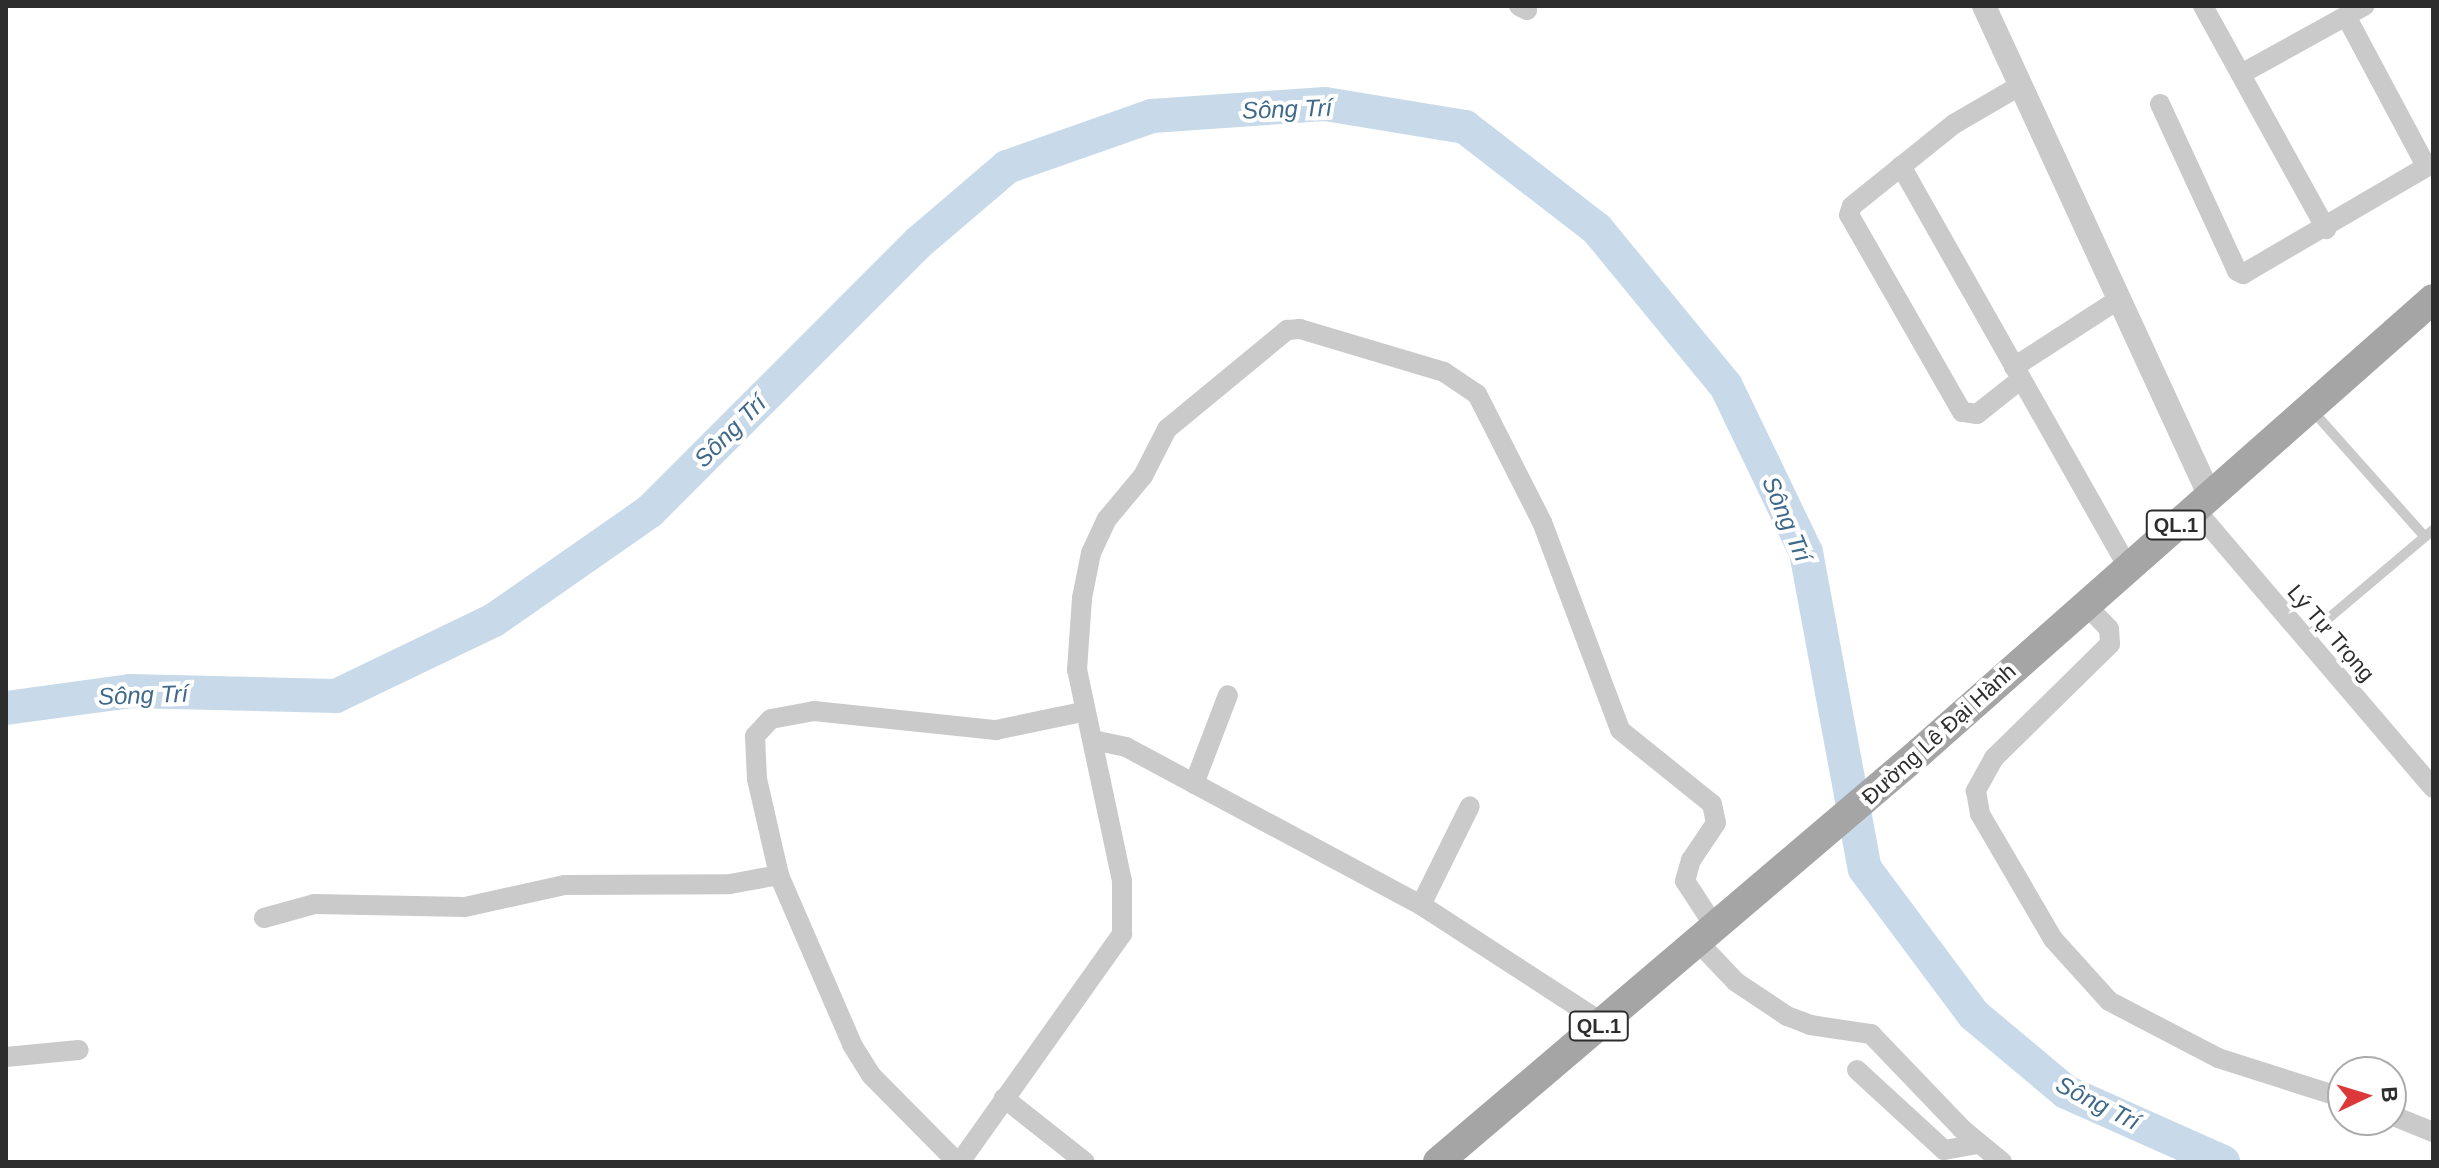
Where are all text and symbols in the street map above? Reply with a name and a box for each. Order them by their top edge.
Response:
water label: Sông Trí [1241,93,1333,125]
water label: Sông Trí [688,389,772,473]
water label: Sông Trí [1756,472,1818,566]
road number: QL.1 [2144,509,2208,541]
street label: Lý Tự Trọng [2282,579,2380,687]
street label: Đường Lê Đại Hành [1857,658,2021,810]
water label: Sông Trí [97,679,189,711]
road number: QL.1 [1567,1010,1631,1042]
north arrow [2327,1056,2407,1136]
water label: Sông Trí [2051,1070,2145,1136]
text: B [2376,1086,2402,1103]

